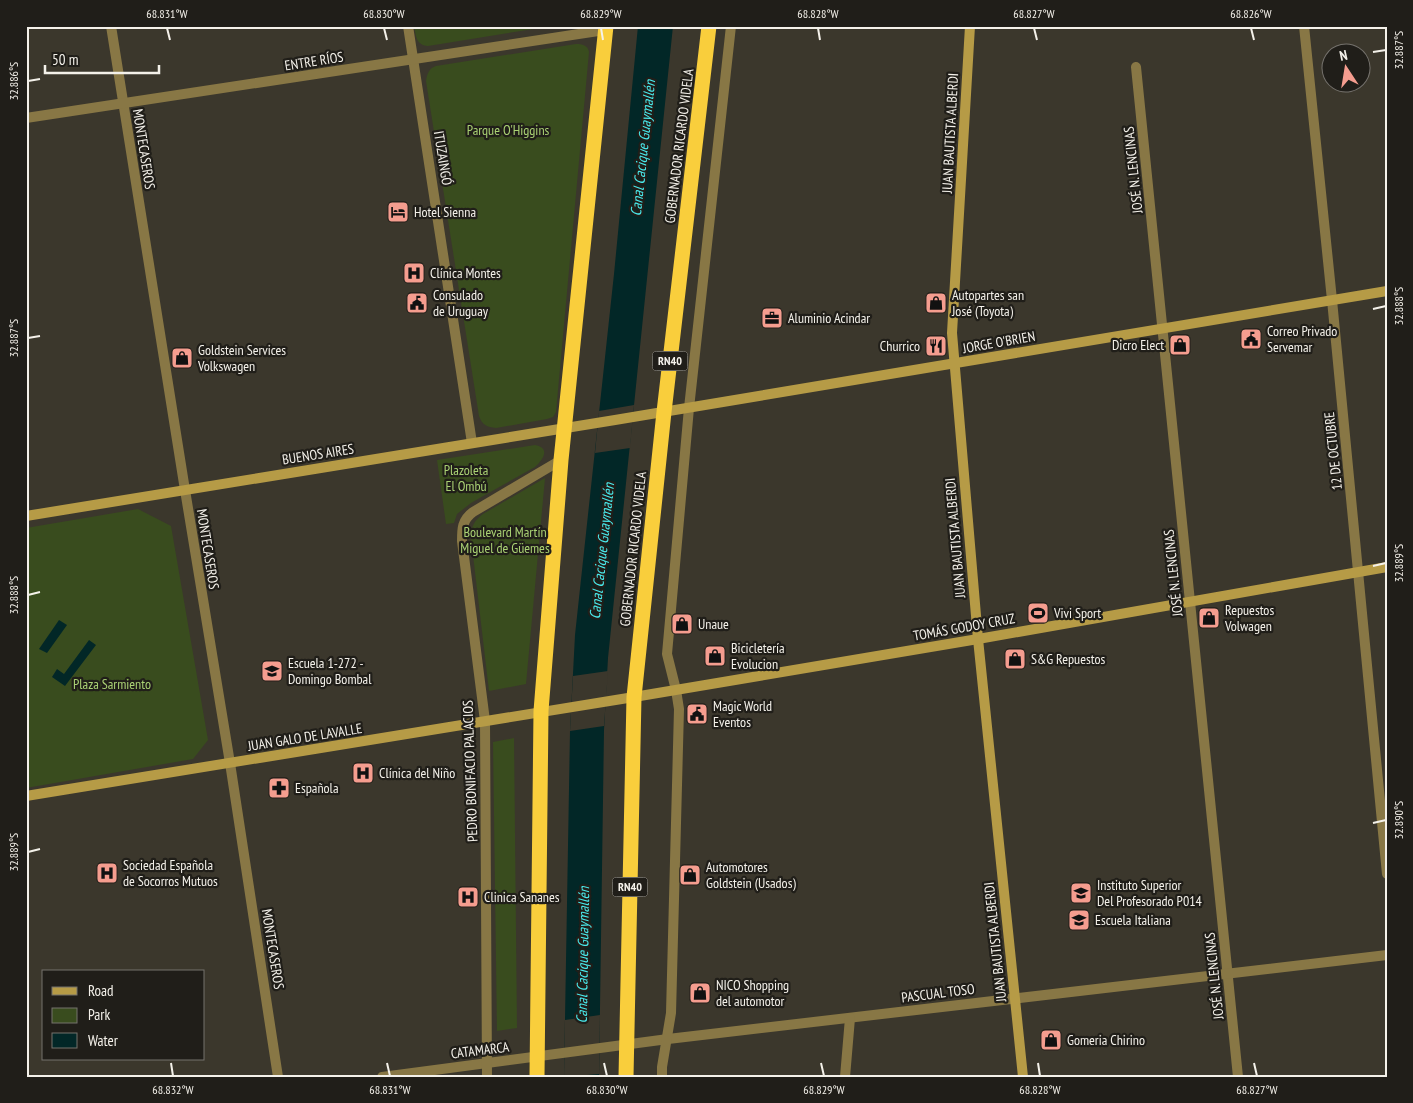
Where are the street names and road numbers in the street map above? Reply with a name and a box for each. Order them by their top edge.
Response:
street label: ENTRE RÍOS [283,47,345,75]
street label: GOBERNADOR RICARDO VIDELA [661,67,697,224]
street label: JUAN BAUTISTA ALBERDI [938,72,962,195]
street label: MONTECASEROS [129,108,159,190]
street label: JOSÉ N. LENCINAS [1119,126,1147,215]
street label: ITUZAINGÓ [430,130,456,187]
street label: JORGE O'BRIEN [960,327,1037,357]
road number: RN40 [652,352,688,371]
street label: 12 DE OCTUBRE [1320,411,1346,491]
street label: BUENOS AIRES [281,439,355,469]
street label: GOBERNADOR RICARDO VIDELA [616,470,650,627]
street label: JUAN BAUTISTA ALBERDI [941,477,969,600]
street label: MONTECASEROS [193,508,223,590]
street label: JOSÉ N. LENCINAS [1159,529,1187,618]
street label: TOMÁS GODOY CRUZ [912,609,1016,645]
street label: PEDRO BONIFACIO PALACIOS [459,700,481,842]
street label: JUAN GALO DE LAVALLE [246,719,363,755]
road number: RN40 [612,878,648,896]
street label: JUAN BAUTISTA ALBERDI [980,881,1010,1004]
street label: MONTECASEROS [258,908,288,990]
street label: JOSÉ N. LENCINAS [1200,932,1228,1021]
street label: PASCUAL TOSO [900,980,976,1006]
street label: CATAMARCA [450,1037,511,1063]

